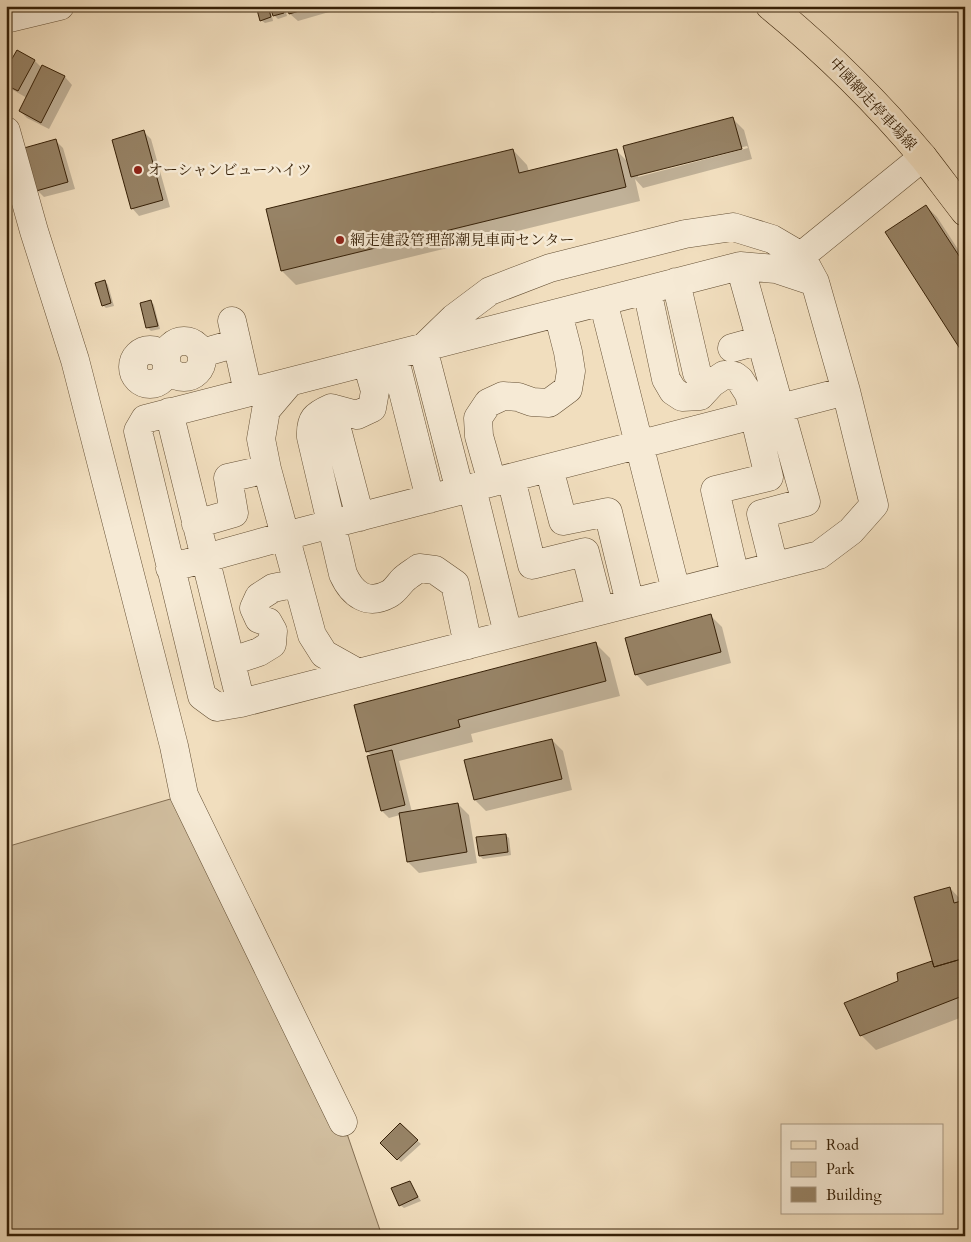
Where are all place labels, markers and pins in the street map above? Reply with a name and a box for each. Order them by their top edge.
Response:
place label: オーシャンビューハイツ [148,160,312,180]
marker: オーシャンビューハイツ [132,164,144,176]
place label: 網走建設管理部潮見車両センター [350,230,574,250]
marker: 網走建設管理部潮見車両センター [334,234,346,246]

